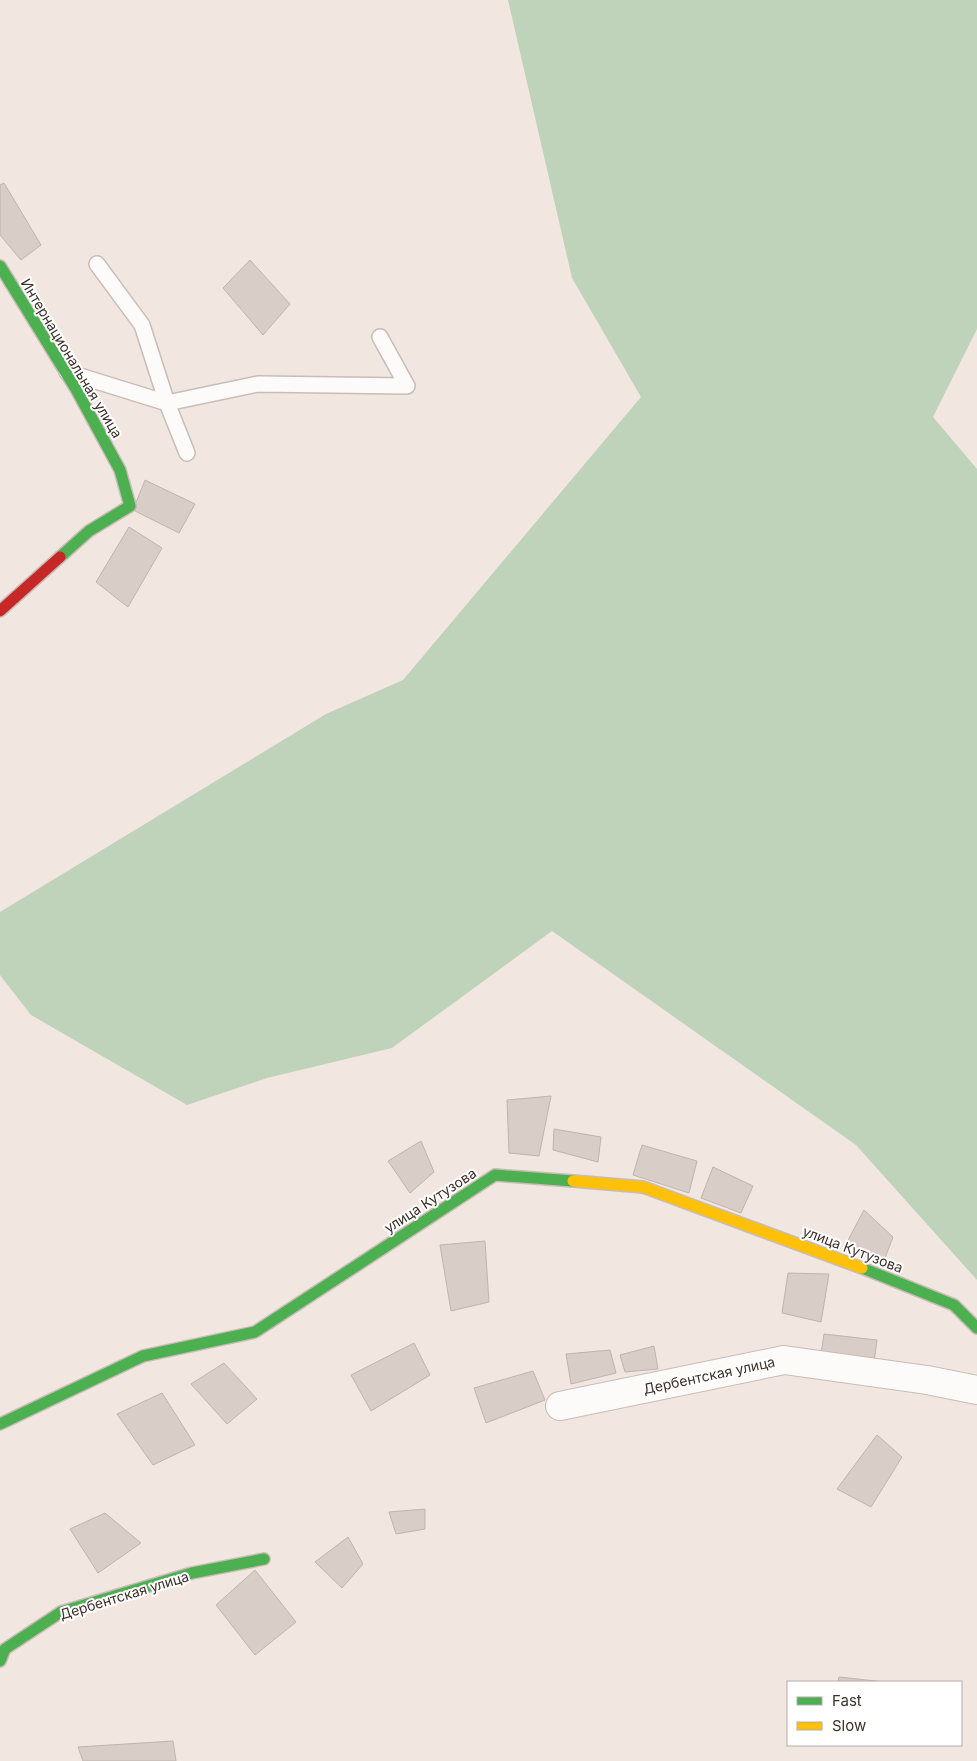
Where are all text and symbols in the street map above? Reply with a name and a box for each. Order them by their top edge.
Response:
street label: Интернациональная улица [18,275,126,441]
street label: улица Кутузова [381,1164,479,1236]
street label: улица Кутузова [800,1222,906,1276]
street label: Дербентская улица [642,1353,776,1397]
street label: Дербентская улица [57,1567,191,1623]
legend [787,1681,962,1746]
text: Fast [832,1691,862,1710]
text: Slow [832,1716,866,1735]

